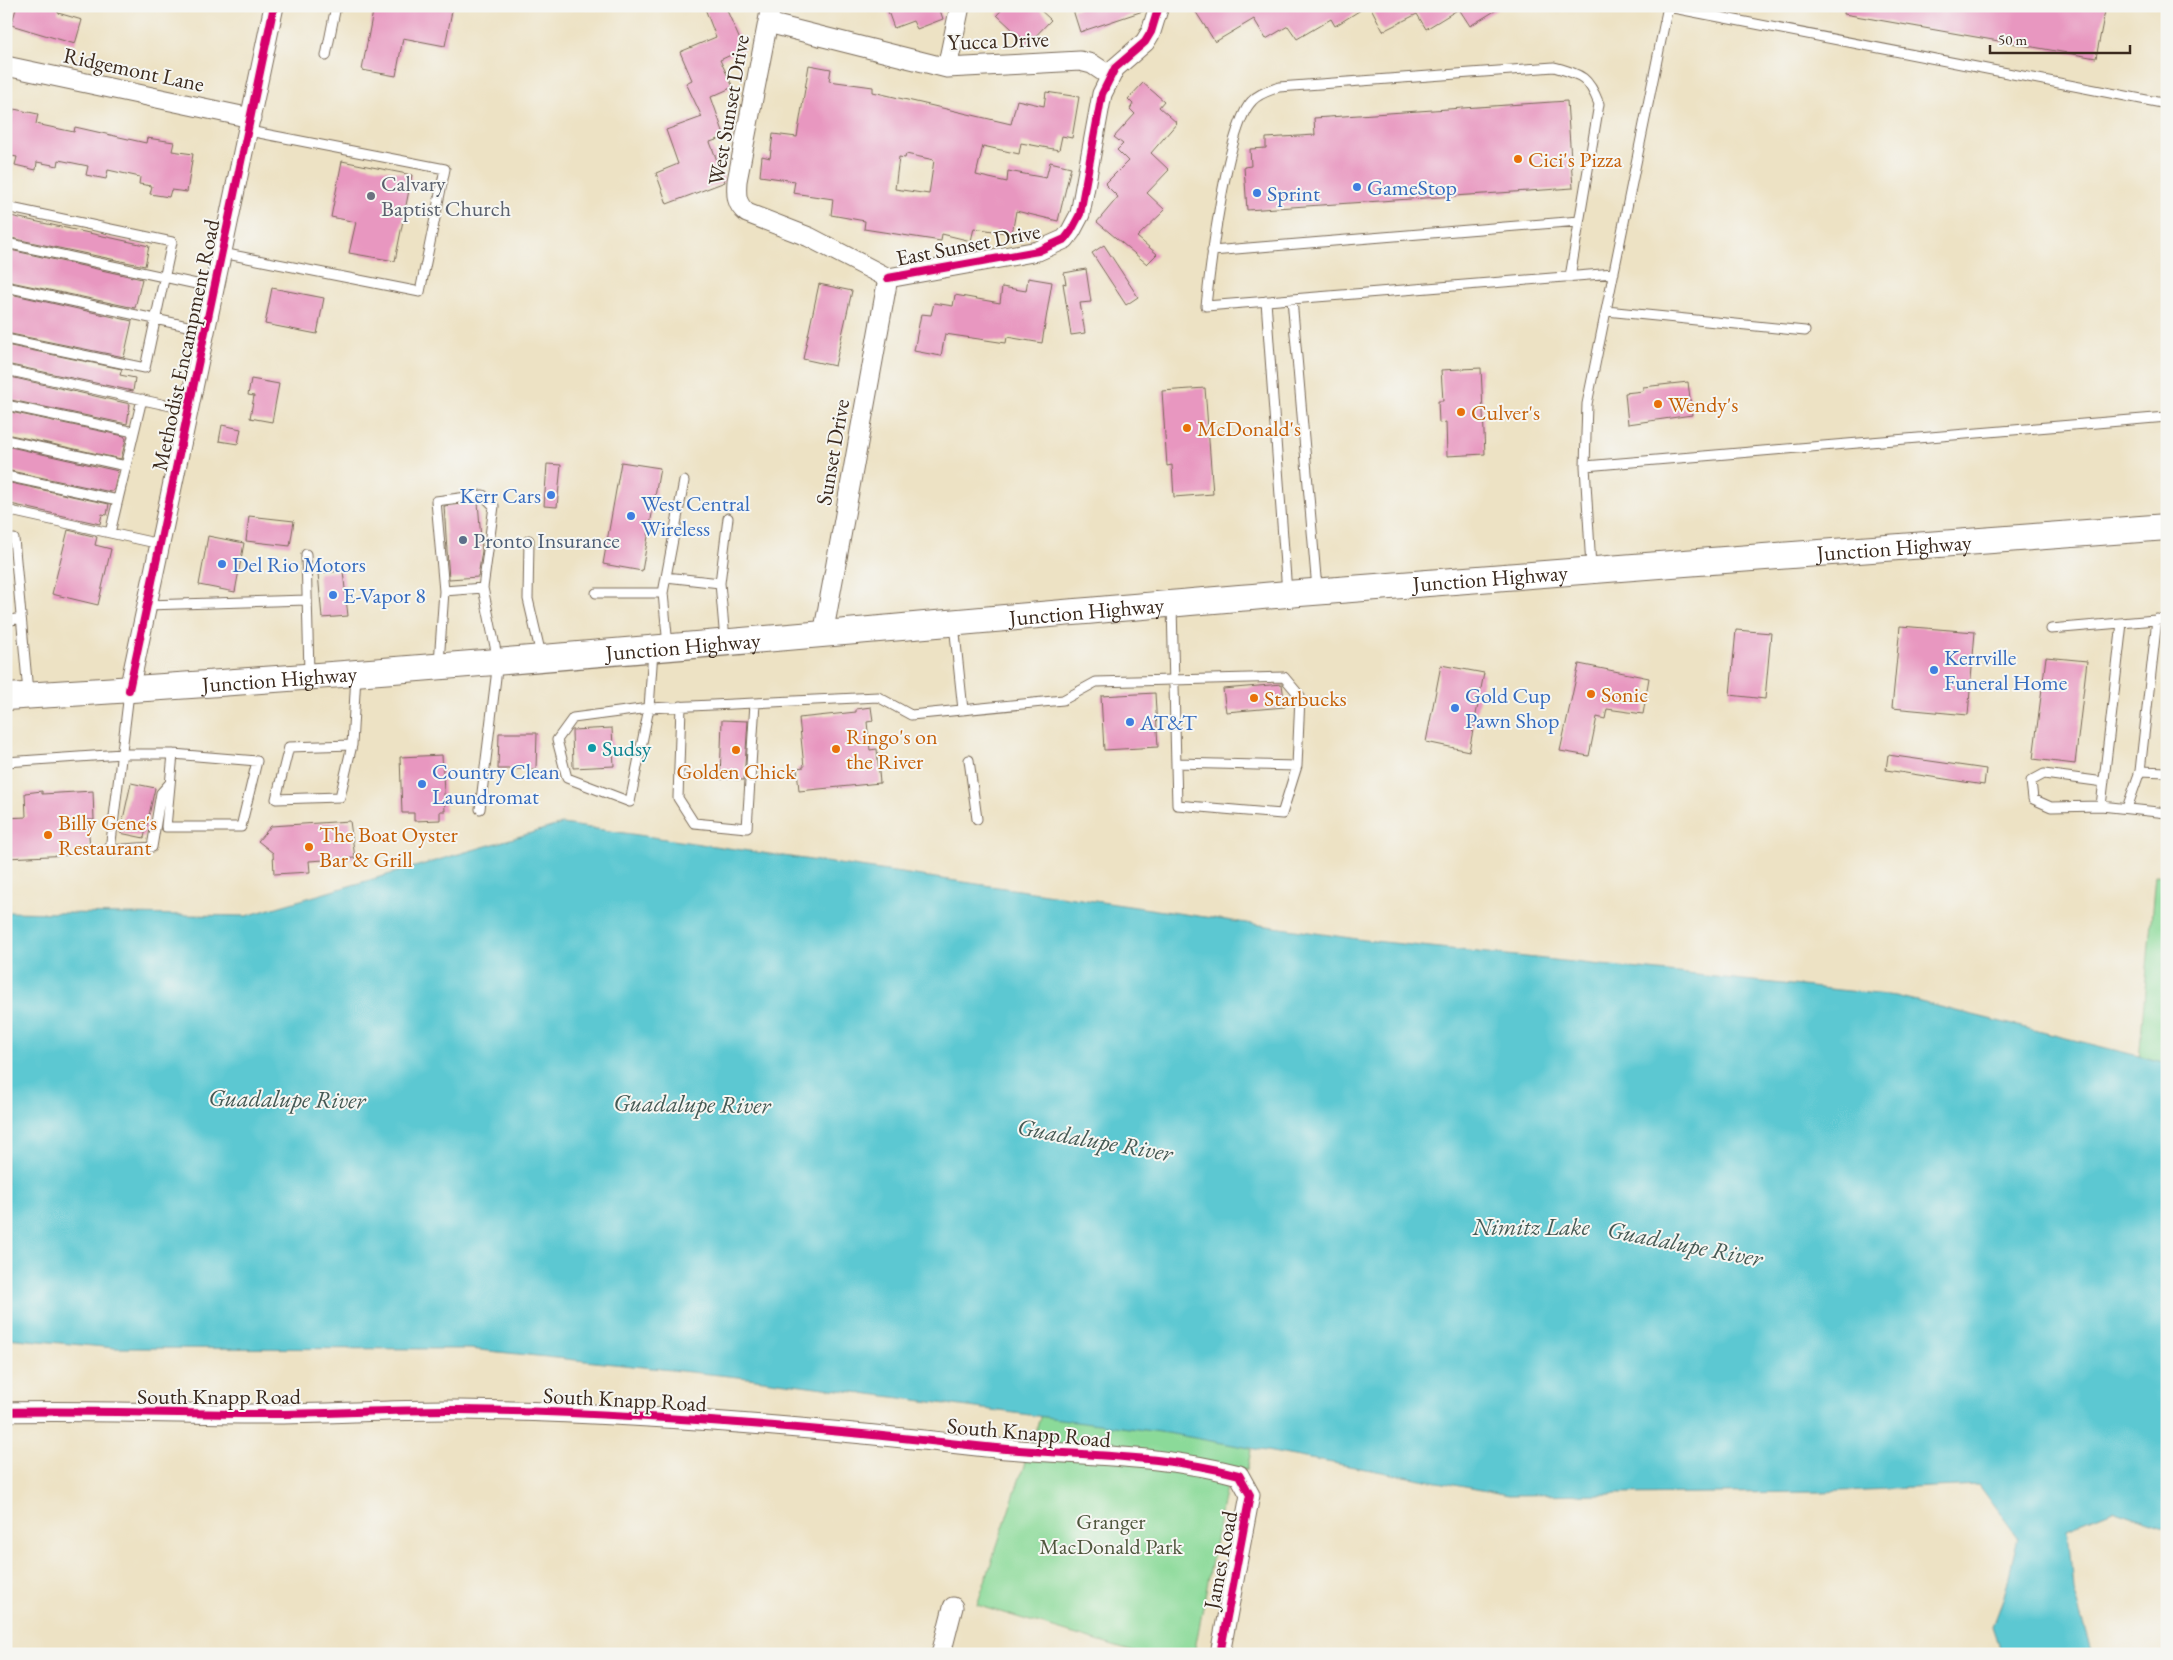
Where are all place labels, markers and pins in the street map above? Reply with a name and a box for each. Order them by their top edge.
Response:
place label: Cici's Pizza [1528,145,1622,174]
marker: Cici's Pizza [1512,153,1524,165]
place label: Calvary Baptist Church [381,169,511,223]
place label: GameStop [1367,173,1457,202]
place label: Sprint [1267,179,1320,208]
marker: GameStop [1351,181,1363,193]
marker: Sprint [1251,187,1263,199]
marker: Calvary Baptist Church [365,190,377,202]
place label: Wendy's [1668,390,1738,419]
place label: Culver's [1471,398,1540,427]
marker: Wendy's [1652,398,1664,410]
marker: Culver's [1455,406,1467,418]
place label: McDonald's [1197,414,1301,443]
marker: McDonald's [1181,422,1193,434]
place label: Kerr Cars [459,481,541,510]
marker: Kerr Cars [545,489,557,501]
place label: West Central Wireless [641,489,750,543]
marker: West Central Wireless [625,510,637,522]
place label: Pronto Insurance [473,526,620,555]
marker: Pronto Insurance [457,534,469,546]
place label: Del Rio Motors [232,550,366,579]
marker: Del Rio Motors [216,558,228,570]
place label: E-Vapor 8 [343,581,426,610]
marker: E-Vapor 8 [327,589,339,601]
place label: Kerrville Funeral Home [1944,643,2068,697]
marker: Kerrville Funeral Home [1928,664,1940,676]
place label: Sonic [1601,680,1648,709]
place label: Gold Cup Pawn Shop [1465,681,1559,735]
place label: Starbucks [1264,684,1347,713]
marker: Sonic [1585,688,1597,700]
marker: Starbucks [1248,692,1260,704]
marker: Gold Cup Pawn Shop [1449,702,1461,714]
place label: AT&T [1139,708,1197,737]
marker: AT&T [1124,716,1136,728]
place label: Ringo's on the River [846,722,938,776]
place label: Sudsy [602,734,652,763]
marker: Sudsy [586,742,598,754]
marker: Ringo's on the River [830,743,842,755]
marker: Golden Chick [730,744,742,756]
place label: Country Clean Laundromat [432,757,560,811]
place label: Golden Chick [676,757,796,786]
marker: Country Clean Laundromat [416,778,428,790]
place label: Billy Gene's Restaurant [58,808,157,862]
place label: The Boat Oyster Bar & Grill [319,820,459,874]
marker: Billy Gene's Restaurant [42,829,54,841]
marker: The Boat Oyster Bar & Grill [303,841,315,853]

